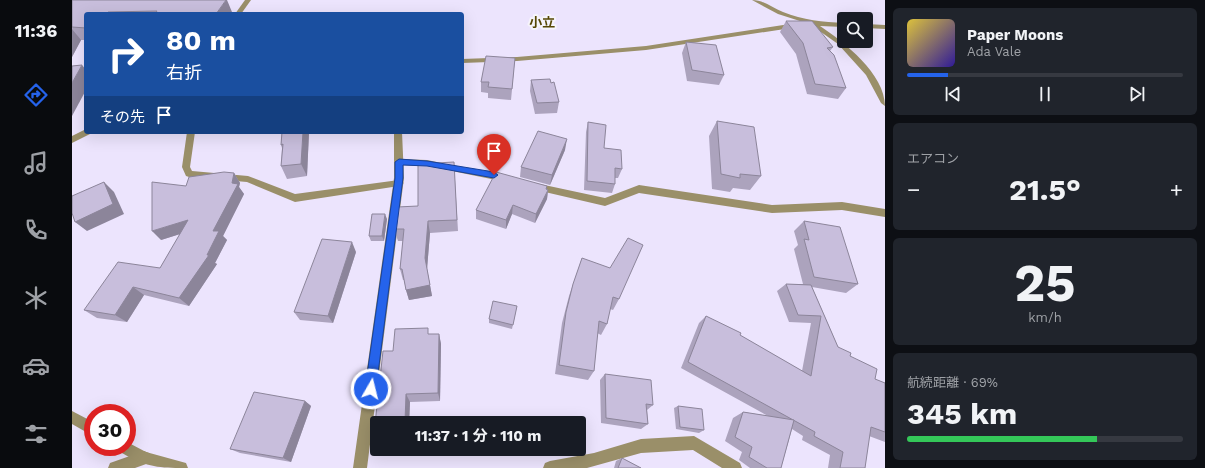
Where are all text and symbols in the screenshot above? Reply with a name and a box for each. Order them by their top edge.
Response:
map controls [837,12,873,48]
button: search [837,12,873,48]
district label: 小立 [529,15,555,30]
text: 11:36 [15,20,57,41]
text: 80 m [166,24,236,57]
text: Paper Moons [967,26,1063,44]
icon: right [100,28,152,80]
text: Ada Vale [967,44,1021,59]
text: 右折 [166,62,202,83]
icon: directions [22,81,50,109]
icon: previous [942,83,964,105]
icon: pause [1034,83,1056,105]
icon: next [1126,83,1148,105]
icon: arrive [153,104,175,126]
text: その先 [100,108,145,126]
pin [477,134,511,175]
icon: arrive [483,140,505,162]
icon: music [22,149,50,177]
text: エアコン [907,151,959,166]
text: 21.5° [1009,172,1081,207]
text: − [907,177,920,202]
text: + [1170,177,1183,202]
icon: phone [22,216,50,244]
text: 25 [1014,253,1076,314]
icon: climate [22,284,50,312]
text: km/h [1028,310,1062,325]
icon: car [22,352,50,380]
position arrow [350,368,392,410]
text: 航続距離 · 69% [907,375,998,390]
text: 345 km [907,396,1017,431]
speed limit sign: 30 [84,404,136,456]
icon: filters [22,420,50,448]
text: 11:37 · 1 分 · 110 m [415,427,541,445]

